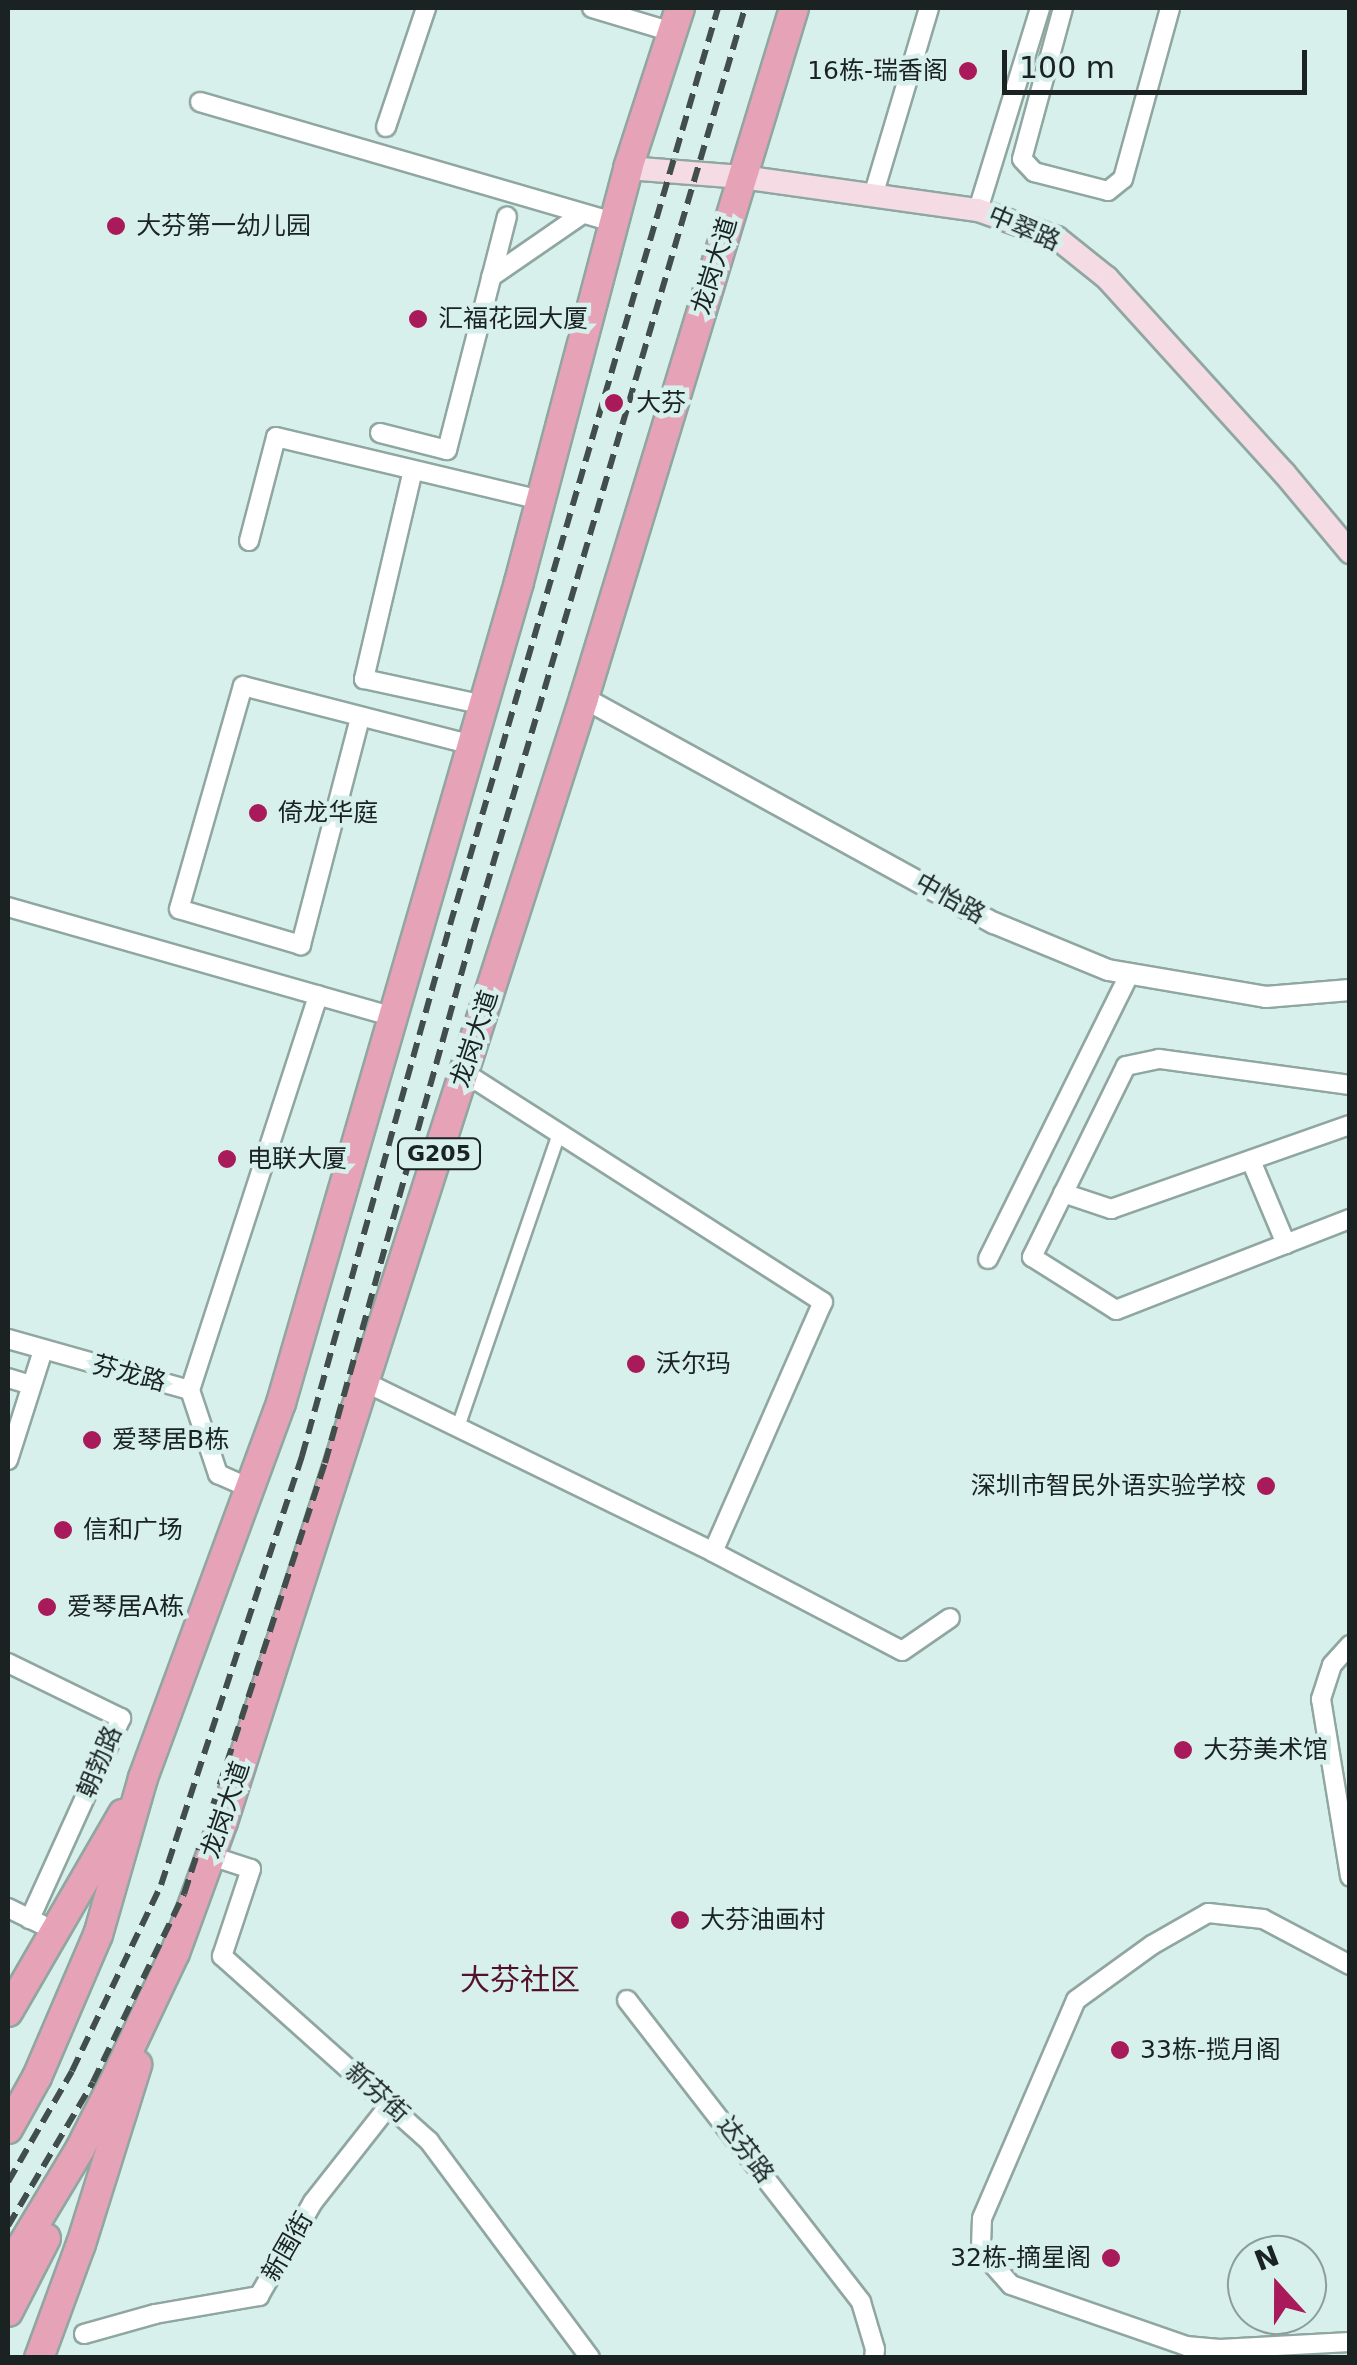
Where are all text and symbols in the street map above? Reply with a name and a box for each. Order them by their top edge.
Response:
scale bar [1007,30,1312,92]
text: 100 m [1019,50,1115,85]
place label: 16栋-瑞香阁 [807,56,948,86]
marker: 16栋-瑞香阁 [957,60,979,82]
street label: 中翠路 [984,201,1064,257]
place label: 大芬第一幼儿园 [136,211,311,241]
street label: 龙岗大道 [686,214,744,318]
marker: 大芬第一幼儿园 [105,215,127,237]
place label: 汇福花园大厦 [438,304,588,334]
marker: 汇福花园大厦 [407,308,429,330]
place label: 大芬 [636,388,686,418]
marker: 大芬 [601,390,627,416]
place label: 倚龙华庭 [278,798,378,828]
marker: 倚龙华庭 [247,802,269,824]
street label: 中怡路 [910,868,990,930]
street label: 龙岗大道 [445,987,505,1091]
road number: G205 [396,1137,482,1171]
place label: 电联大厦 [247,1144,347,1174]
marker: 电联大厦 [216,1148,238,1170]
place label: 沃尔玛 [656,1349,731,1379]
street label: 芬龙路 [89,1350,169,1398]
marker: 沃尔玛 [625,1353,647,1375]
place label: 爱琴居B栋 [112,1425,229,1455]
marker: 爱琴居B栋 [81,1429,103,1451]
place label: 深圳市智民外语实验学校 [971,1471,1246,1501]
marker: 深圳市智民外语实验学校 [1255,1475,1277,1497]
place label: 信和广场 [83,1515,183,1545]
marker: 信和广场 [52,1519,74,1541]
place label: 爱琴居A栋 [67,1592,184,1622]
marker: 爱琴居A栋 [36,1596,58,1618]
street label: 朝勃路 [72,1722,128,1802]
place label: 大芬美术馆 [1203,1735,1328,1765]
marker: 大芬美术馆 [1172,1739,1194,1761]
street label: 龙岗大道 [196,1758,256,1862]
place label: 大芬油画村 [700,1905,825,1935]
marker: 大芬油画村 [669,1909,691,1931]
district label: 大芬社区 [460,1962,580,1998]
place label: 33栋-揽月阁 [1140,2035,1281,2065]
marker: 33栋-揽月阁 [1109,2039,1131,2061]
street label: 新芬街 [339,2057,415,2129]
street label: 达芬路 [710,2111,780,2189]
street label: 新围街 [256,2207,320,2287]
north arrow [1227,2235,1327,2335]
text: N [1250,2239,1284,2278]
place label: 32栋-摘星阁 [950,2243,1091,2273]
marker: 32栋-摘星阁 [1100,2247,1122,2269]

